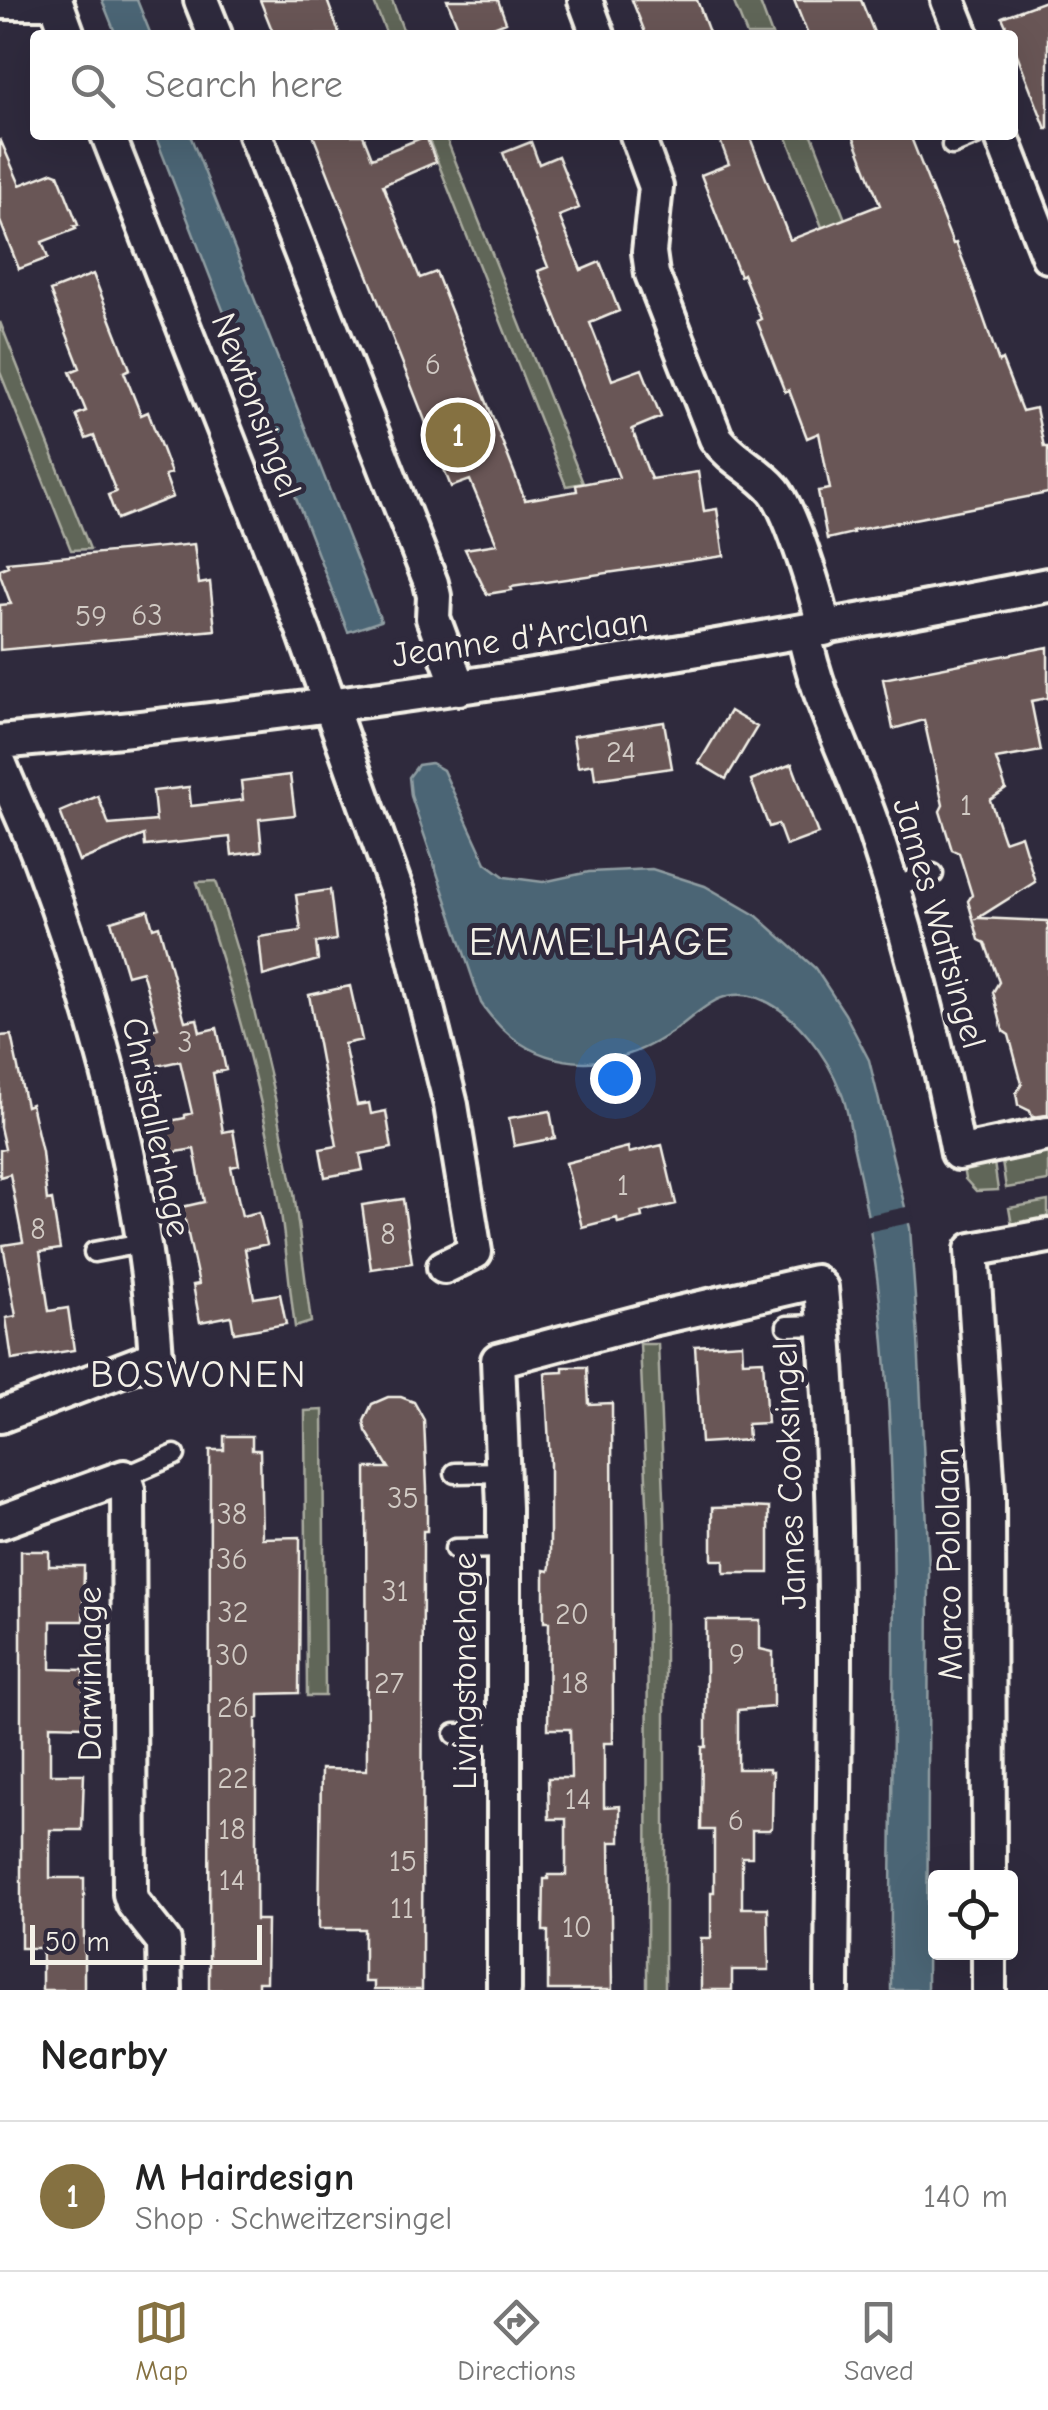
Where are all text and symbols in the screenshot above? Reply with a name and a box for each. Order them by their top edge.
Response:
search box [30,30,1018,140]
icon: search [65,58,120,113]
text: Search here [145,63,343,107]
street label: Newtonsingel [203,307,310,503]
house number: 6 [425,347,441,382]
pin: 1 [426,398,490,472]
house number: 63 [131,598,163,633]
house number: 59 [75,599,107,634]
street label: Jeanne d'Arclaan [389,599,651,676]
house number: 24 [606,735,636,770]
house number: 1 [960,788,972,823]
street label: James Wattsingel [884,793,995,1053]
district label: EMMELHAGE [469,919,731,965]
street label: Christallerhage [113,1014,200,1241]
house number: 3 [177,1025,193,1060]
your location [590,1053,641,1104]
house number: 1 [617,1168,629,1203]
house number: 8 [30,1212,46,1247]
house number: 8 [380,1217,396,1252]
street label: James Cooksingel [764,1341,815,1611]
district label: BOSWONEN [90,1353,308,1397]
street label: Marco Pololaan [926,1447,971,1681]
house number: 35 [387,1481,419,1516]
house number: 38 [217,1497,247,1532]
house number: 36 [216,1542,248,1577]
street label: Livingstonehage [444,1552,485,1790]
house number: 31 [381,1574,409,1609]
street label: Darwinhage [69,1586,110,1762]
house number: 32 [218,1595,248,1630]
house number: 20 [555,1597,589,1632]
house number: 9 [729,1637,745,1672]
house number: 30 [215,1638,249,1673]
house number: 27 [374,1666,404,1701]
house number: 18 [561,1666,589,1701]
house number: 26 [217,1690,249,1725]
house number: 22 [217,1761,249,1796]
house number: 14 [565,1782,591,1817]
house number: 6 [728,1803,744,1838]
house number: 18 [218,1812,246,1847]
house number: 15 [389,1844,417,1879]
house number: 14 [219,1863,245,1898]
map controls [928,1870,1018,1960]
button: locate [928,1870,1018,1960]
house number: 11 [390,1891,414,1926]
house number: 10 [562,1910,592,1945]
scale bar [30,1920,262,1964]
text: 50 m [45,1926,110,1958]
text: Nearby [40,2031,167,2080]
text: M Hairdesign [135,2156,354,2200]
text: 1 [66,2178,79,2215]
text: 140 m [923,2178,1008,2215]
text: Shop · Schweitzersingel [135,2200,452,2237]
tab: Map [134,2295,189,2387]
tab: Directions [457,2295,576,2387]
tab: Saved [844,2295,914,2387]

